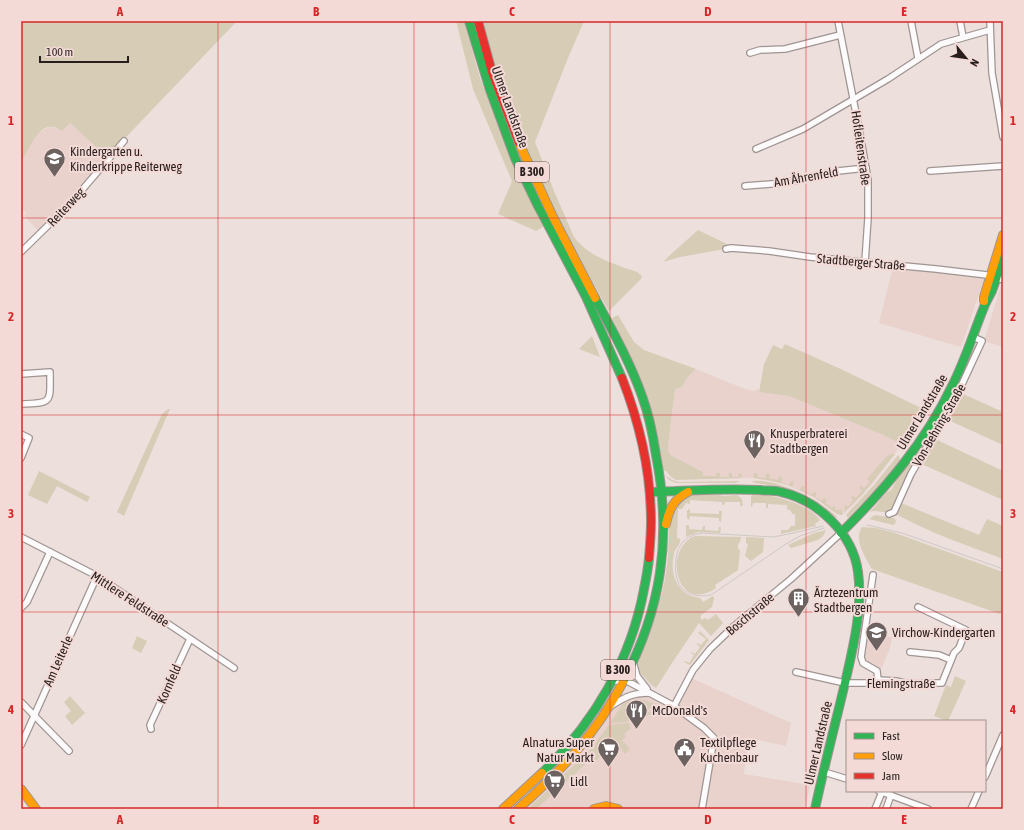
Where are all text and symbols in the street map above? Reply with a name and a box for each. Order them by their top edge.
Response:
text: A [116,4,124,19]
text: B [313,4,320,19]
text: C [509,4,515,19]
text: D [704,4,712,19]
text: E [901,4,907,19]
scale bar [40,38,128,64]
north arrow [946,38,986,78]
text: 100 m [46,45,73,59]
text: N [968,57,982,69]
street label: Ulmer Landstraße [488,64,532,150]
street label: Hofleitenstraße [848,110,874,186]
text: 1 [8,113,14,128]
text: 1 [1010,113,1016,128]
place label: Kindergarten u. Kinderkrippe Reiterweg [70,144,182,174]
school or university icon: Kindergarten u. Kinderkrippe Reiterweg [42,145,68,178]
road number: B 300 [515,162,549,182]
street label: Am Ährenfeld [773,164,839,190]
street label: Reiterweg [44,184,88,230]
street label: Stadtberger Straße [816,251,906,273]
text: 2 [8,309,14,324]
text: 2 [1010,309,1016,324]
street label: Ulmer Landstraße [894,371,950,453]
street label: Von-Behring-Straße [909,381,969,469]
place label: Knusperbraterei Stadtbergen [770,426,847,456]
restaurant icon: Knusperbraterei Stadtbergen [742,427,768,460]
text: 3 [8,506,14,521]
text: 3 [1010,506,1016,521]
street label: Mittlere Feldstraße [88,568,172,630]
place label: Ärztezentrum Stadtbergen [814,585,878,615]
building icon: Ärztezentrum Stadtbergen [785,586,811,619]
street label: Boschstraße [723,590,777,638]
school or university icon: Virchow-Kindergarten [863,619,889,652]
place label: Virchow-Kindergarten [892,625,995,640]
street label: Am Leiterle [40,633,76,689]
road number: B 300 [601,660,635,680]
street label: Kornfeld [154,662,184,706]
street label: Flemingstraße [867,676,935,691]
restaurant icon: McDonald's [624,697,650,730]
street label: Ulmer Landstraße [801,700,835,786]
text: 4 [7,702,14,717]
text: 4 [1009,702,1016,717]
place label: McDonald's [652,703,708,718]
legend [846,720,986,792]
text: Fast [882,729,900,743]
place label: Alnatura Super Natur Markt [523,735,594,765]
place label: Textilpflege Kuchenbaur [700,735,758,765]
supermarket icon: Alnatura Super Natur Markt [596,736,622,769]
public building icon: Textilpflege Kuchenbaur [671,736,697,769]
text: Slow [882,749,903,763]
supermarket icon: Lidl [542,768,568,801]
text: Jam [882,769,900,783]
place label: Lidl [570,774,588,789]
text: A [116,812,124,827]
text: B [313,812,320,827]
text: C [509,812,515,827]
text: D [704,812,712,827]
text: E [901,812,907,827]

